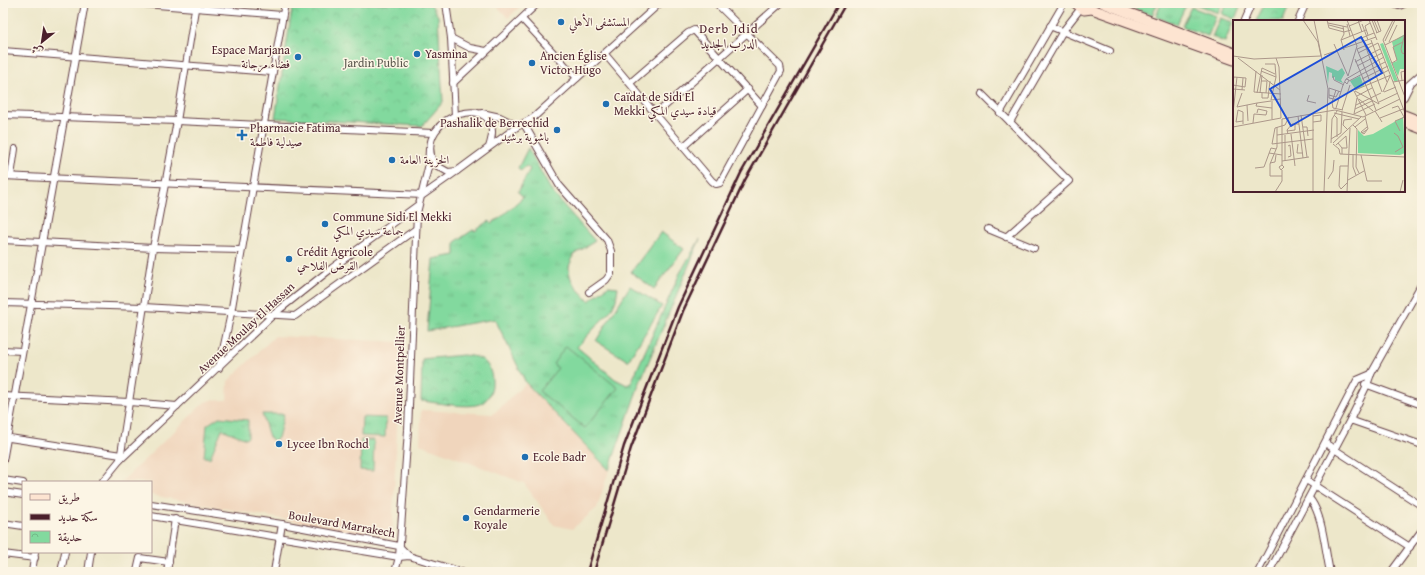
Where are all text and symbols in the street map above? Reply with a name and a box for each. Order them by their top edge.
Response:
place label: المستشفى الأهلي [569,13,630,34]
marker: المستشفى الأهلي [556,17,566,27]
district label: Derb Jdid الدرب الجديد [699,19,759,53]
inset map [1233,20,1405,192]
north arrow [22,22,62,62]
text: ش [28,41,46,60]
place label: Espace Marjana فضاء مرجانة [212,41,290,73]
place label: Yasmina [425,45,468,62]
place label: Ancien Église Victor Hugo [540,47,607,78]
marker: Yasmina [412,49,422,59]
marker: Espace Marjana فضاء مرجانة [293,52,303,62]
park label: Jardin Public [342,54,409,71]
marker: Ancien Église Victor Hugo [527,58,537,68]
place label: Caïdat de Sidi El Mekki قيادة سيدي المكي [614,88,717,123]
marker: Caïdat de Sidi El Mekki قيادة سيدي المكي [601,99,611,109]
place label: Pashalik de Berrechid باشوية برشيد [440,114,550,145]
place label: Pharmacie Fatima صيدلية فاطمة [250,119,341,150]
marker: Pashalik de Berrechid باشوية برشيد [552,125,562,135]
marker: Pharmacie Fatima صيدلية فاطمة [237,130,247,140]
place label: الخزينة العامة [400,151,449,168]
marker: الخزينة العامة [387,155,397,165]
place label: Commune Sidi El Mekki جماعة سيدي المكي [333,208,452,243]
marker: Commune Sidi El Mekki جماعة سيدي المكي [320,219,330,229]
place label: Crédit Agricole القرض الفلاحي [297,243,373,276]
marker: Crédit Agricole القرض الفلاحي [284,254,294,264]
street label: Avenue Moulay El Hassan [193,278,298,377]
street label: Avenue Montpellier [388,325,409,425]
place label: Lycee Ibn Rochd [287,435,369,452]
marker: Lycee Ibn Rochd [274,439,284,449]
place label: Ecole Badr [533,448,586,465]
marker: Ecole Badr [520,452,530,462]
legend [22,481,152,553]
text: طريق [58,488,80,505]
place label: Gendarmerie Royale [474,502,540,533]
street label: Boulevard Marrakech [287,506,397,541]
text: سكة حديد [58,508,98,525]
marker: Gendarmerie Royale [461,513,471,523]
text: حديقة [58,528,82,545]

